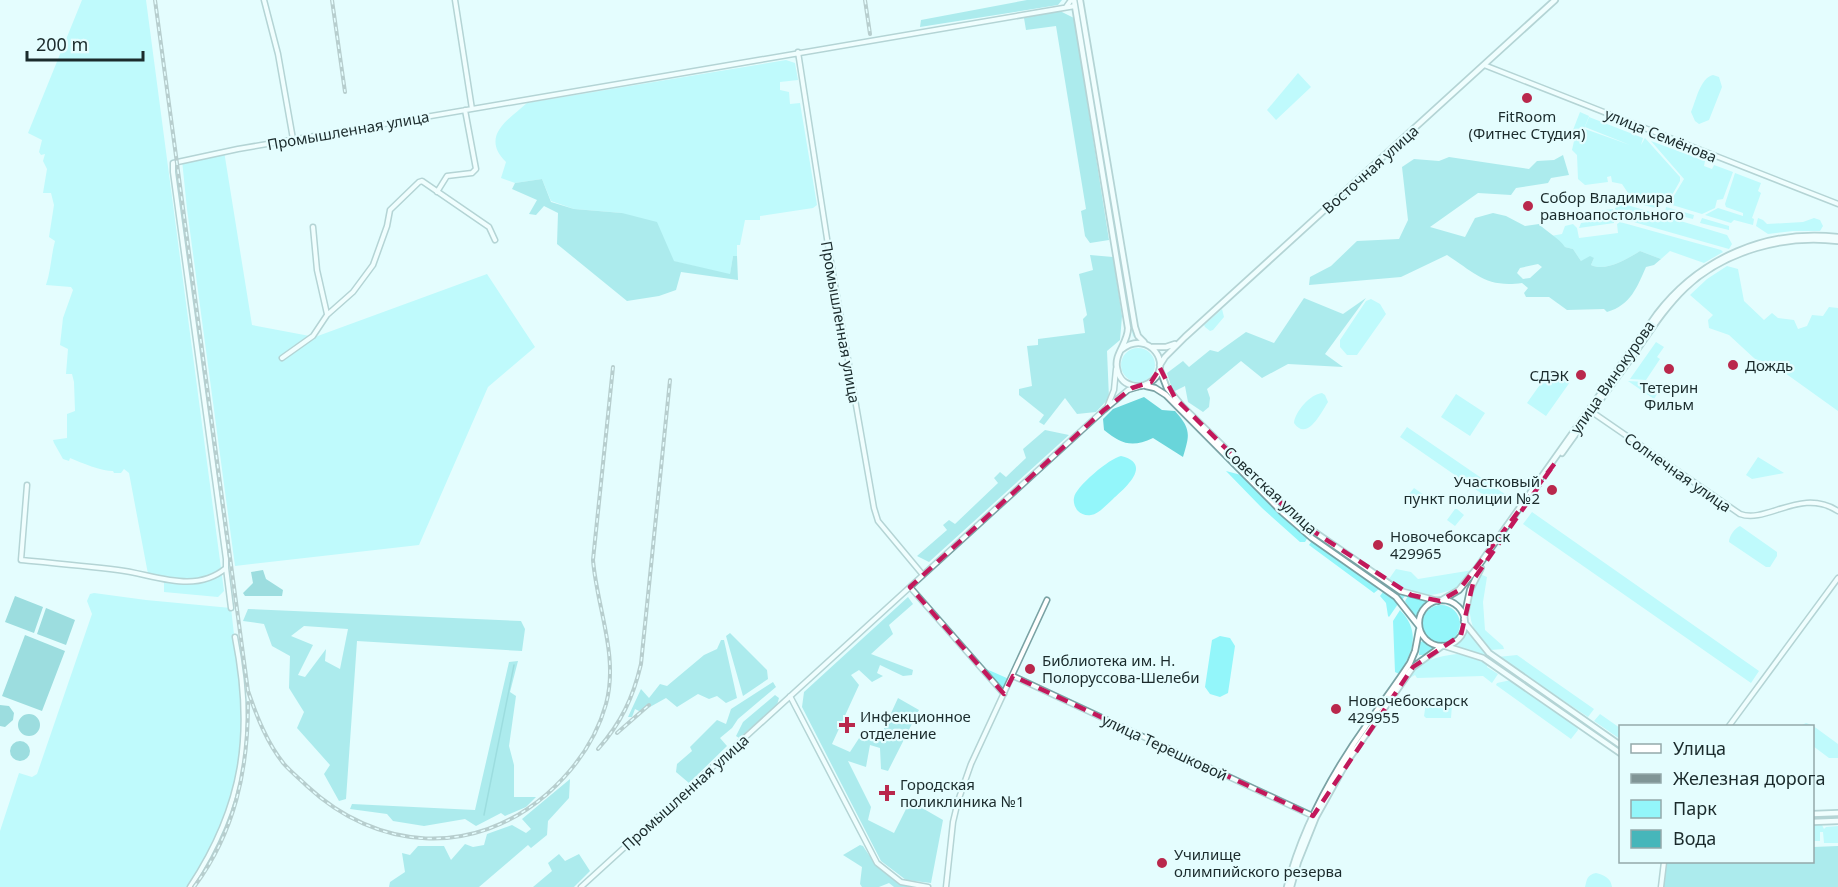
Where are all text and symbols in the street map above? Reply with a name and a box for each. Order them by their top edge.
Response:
scale bar [27,24,142,62]
text: 200 m [36,32,88,56]
marker: FitRoom (Фитнес Студия) [1520,91,1534,105]
street label: улица Семёнова [1602,103,1720,167]
street label: Промышленная улица [265,106,431,154]
place label: FitRoom (Фитнес Студия) [1469,106,1585,143]
street label: Восточная улица [1318,120,1422,218]
place label: Собор Владимира равноапостольного [1540,187,1684,224]
marker: Собор Владимира равноапостольного [1521,199,1535,213]
street label: Промышленная улица [817,239,865,405]
street label: улица Винокурова [1565,316,1659,438]
place label: Дождь [1745,355,1793,375]
marker: Дождь [1726,358,1740,372]
marker: Тетерин Фильм [1662,362,1676,376]
place label: СДЭК [1529,365,1570,385]
marker: СДЭК [1574,368,1588,382]
place label: Тетерин Фильм [1640,377,1698,414]
street label: Солнечная улица [1621,428,1735,516]
street label: Советская улица [1220,442,1322,538]
place label: Участковый пункт полиции №2 [1404,471,1540,508]
marker: Участковый пункт полиции №2 [1545,483,1559,497]
place label: Новочебоксарск 429965 [1390,526,1510,563]
marker: Новочебоксарск 429965 [1371,538,1385,552]
place label: Библиотека им. Н. Полоруссова-Шелеби [1042,650,1200,687]
marker: Библиотека им. Н. Полоруссова-Шелеби [1023,662,1037,676]
place label: Новочебоксарск 429955 [1348,690,1468,727]
marker: Новочебоксарск 429955 [1329,702,1343,716]
place label: Инфекционное отделение [860,706,971,743]
street label: улица Терешковой [1099,709,1231,785]
marker: Инфекционное отделение [838,716,856,734]
legend [1619,725,1814,863]
street label: Промышленная улица [617,730,753,854]
text: Улица [1673,736,1726,760]
text: Железная дорога [1673,766,1825,790]
place label: Городская поликлиника №1 [900,774,1025,811]
marker: Городская поликлиника №1 [878,784,896,802]
text: Парк [1673,796,1717,820]
text: Вода [1673,826,1716,850]
place label: Училище олимпийского резерва [1174,844,1342,881]
marker: Училище олимпийского резерва [1155,856,1169,870]

